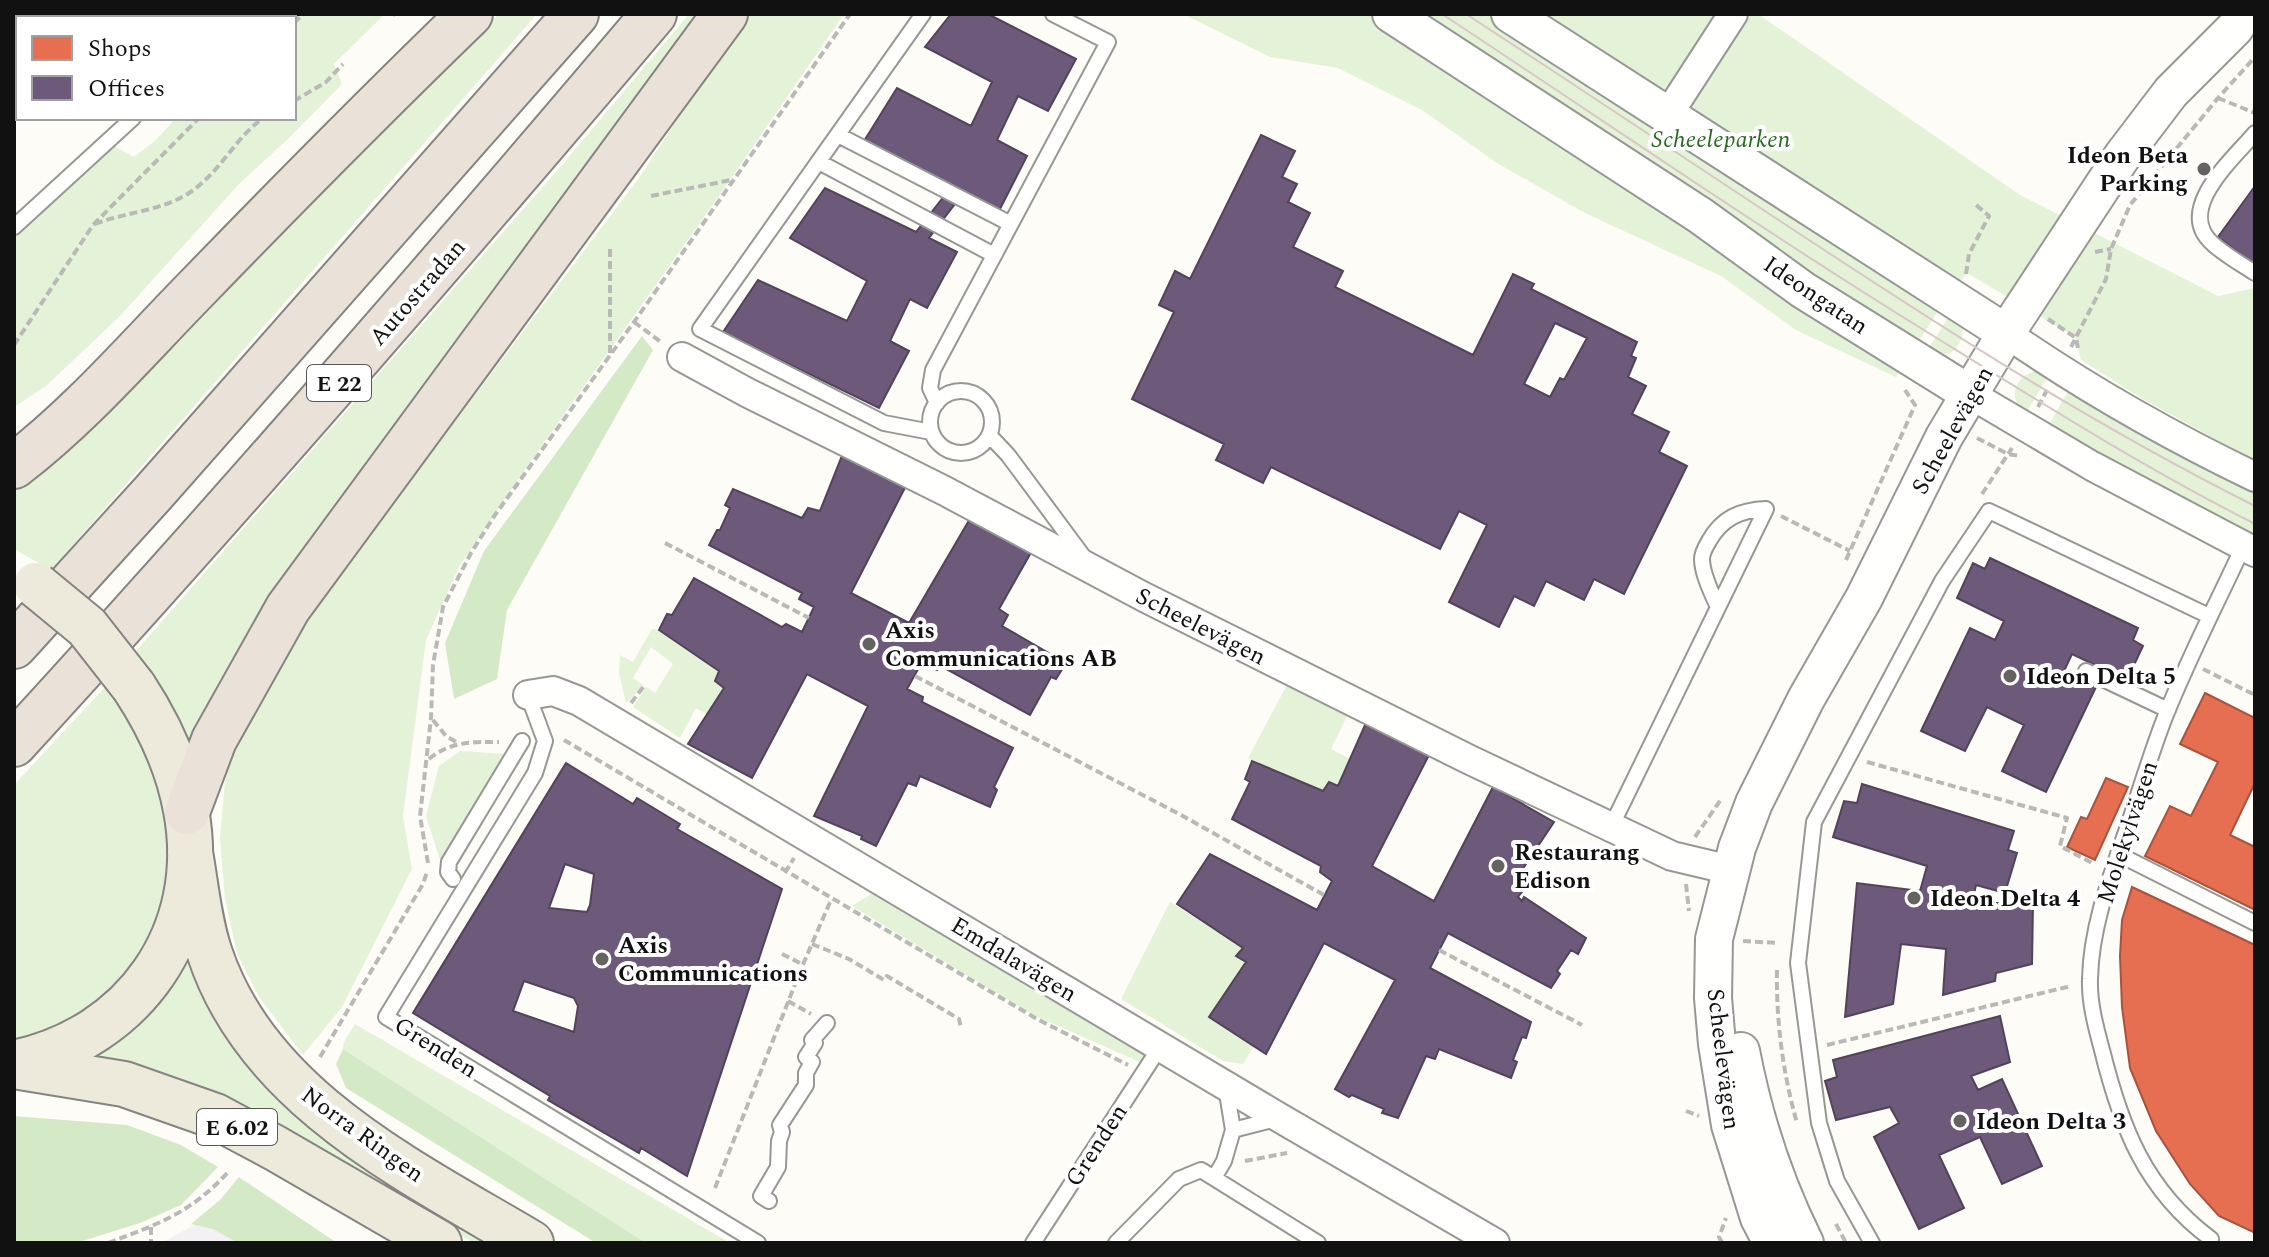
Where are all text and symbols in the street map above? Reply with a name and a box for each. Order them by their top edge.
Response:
legend [16,16,296,120]
text: Shops [88,31,152,67]
text: Offices [88,71,165,107]
park label: Scheeleparken [1652,122,1791,158]
place label: Ideon Beta Parking [2067,138,2189,202]
marker: Ideon Beta Parking [2195,160,2213,178]
street label: Autostradan [361,231,475,354]
street label: Ideongatan [1756,247,1875,344]
street label: Scheelevägen [1903,360,2003,501]
road number: E 22 [307,365,371,401]
street label: Scheelevägen [1129,579,1272,675]
place label: Axis Communications AB [885,613,1117,677]
marker: Axis Communications AB [860,635,878,653]
place label: Ideon Delta 5 [2026,659,2176,695]
marker: Ideon Delta 5 [2001,667,2019,685]
street label: Molekylvägen [2088,756,2168,908]
place label: Restaurang Edison [1514,835,1640,899]
marker: Restaurang Edison [1489,857,1507,875]
place label: Ideon Delta 4 [1930,881,2081,917]
marker: Ideon Delta 4 [1905,889,1923,907]
street label: Emdalavägen [943,908,1084,1012]
place label: Axis Communications [618,928,808,992]
marker: Axis Communications [593,950,611,968]
street label: Scheelevägen [1696,986,1750,1132]
street label: Grenden [387,1008,484,1088]
street label: Norra Ringen [293,1078,432,1192]
street label: Grenden [1057,1097,1137,1194]
place label: Ideon Delta 3 [1976,1104,2126,1140]
road number: E 6.02 [197,1109,277,1145]
marker: Ideon Delta 3 [1951,1112,1969,1130]

